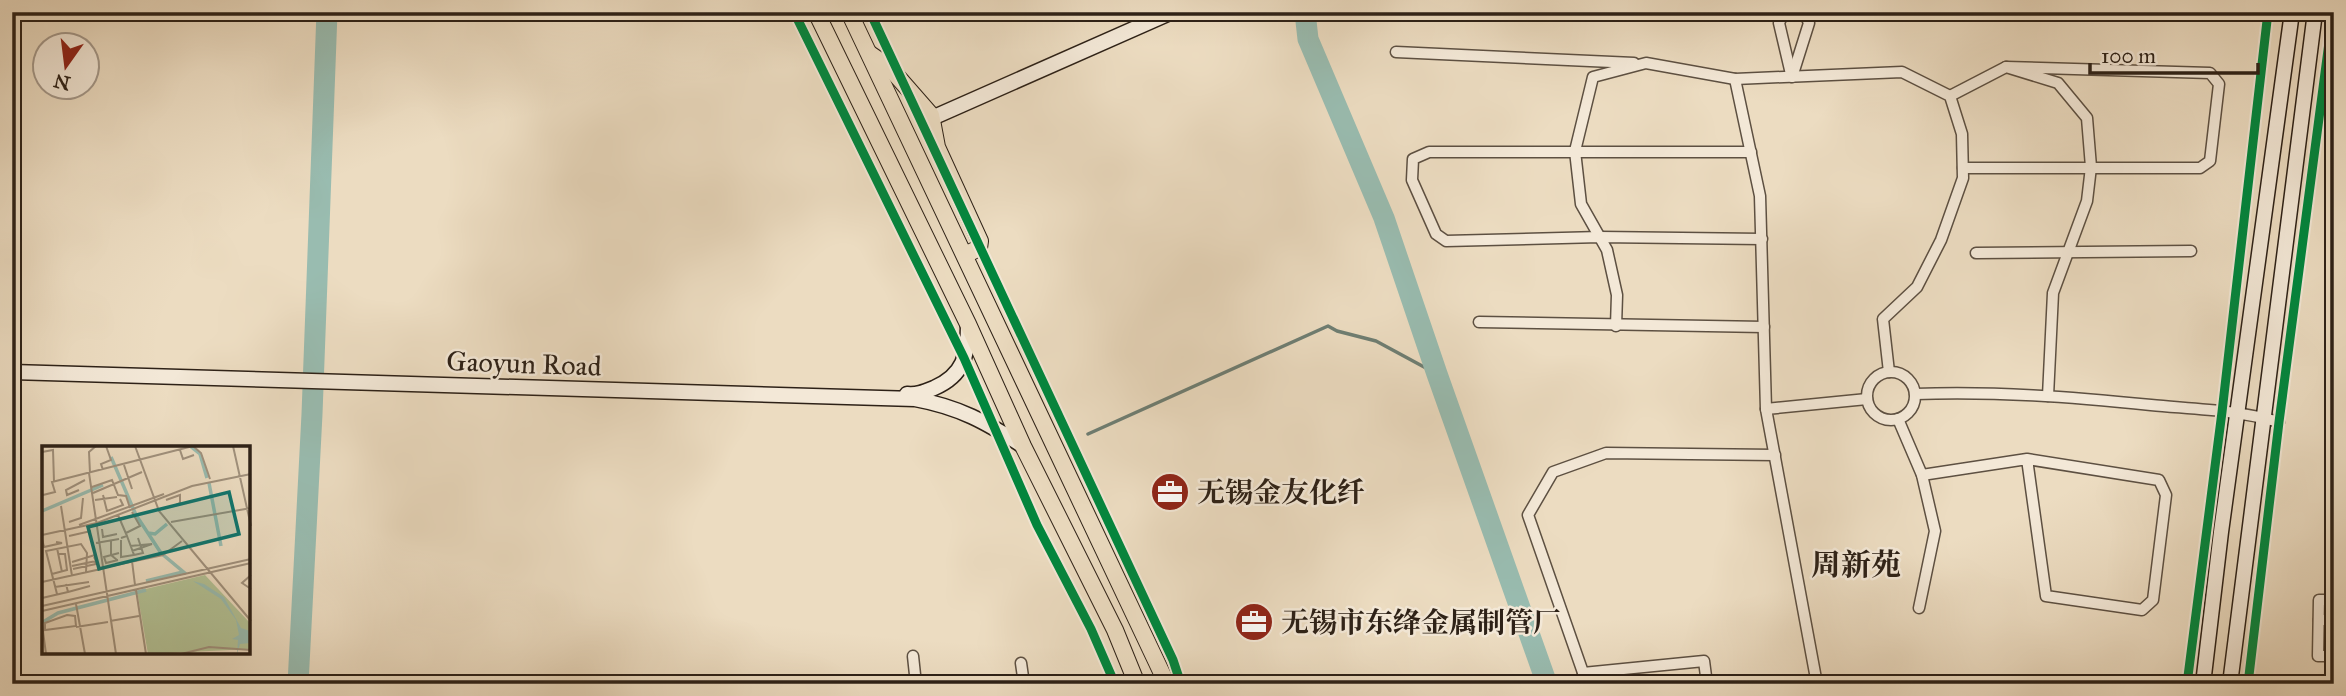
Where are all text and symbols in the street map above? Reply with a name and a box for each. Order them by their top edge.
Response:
north arrow [32,32,102,102]
scale bar [2090,32,2258,76]
text: 100 m [2101,43,2156,69]
text: N [51,69,73,95]
street label: Gaoyun Road [446,343,602,384]
inset map [42,446,250,654]
office icon: 无锡金友化纤 [1149,471,1191,513]
place label: 无锡金友化纤 [1197,475,1365,510]
district label: 周新苑 [1811,547,1901,583]
office icon: 无锡市东绛金属制管厂 [1233,601,1275,643]
place label: 无锡市东绛金属制管厂 [1281,605,1561,640]

